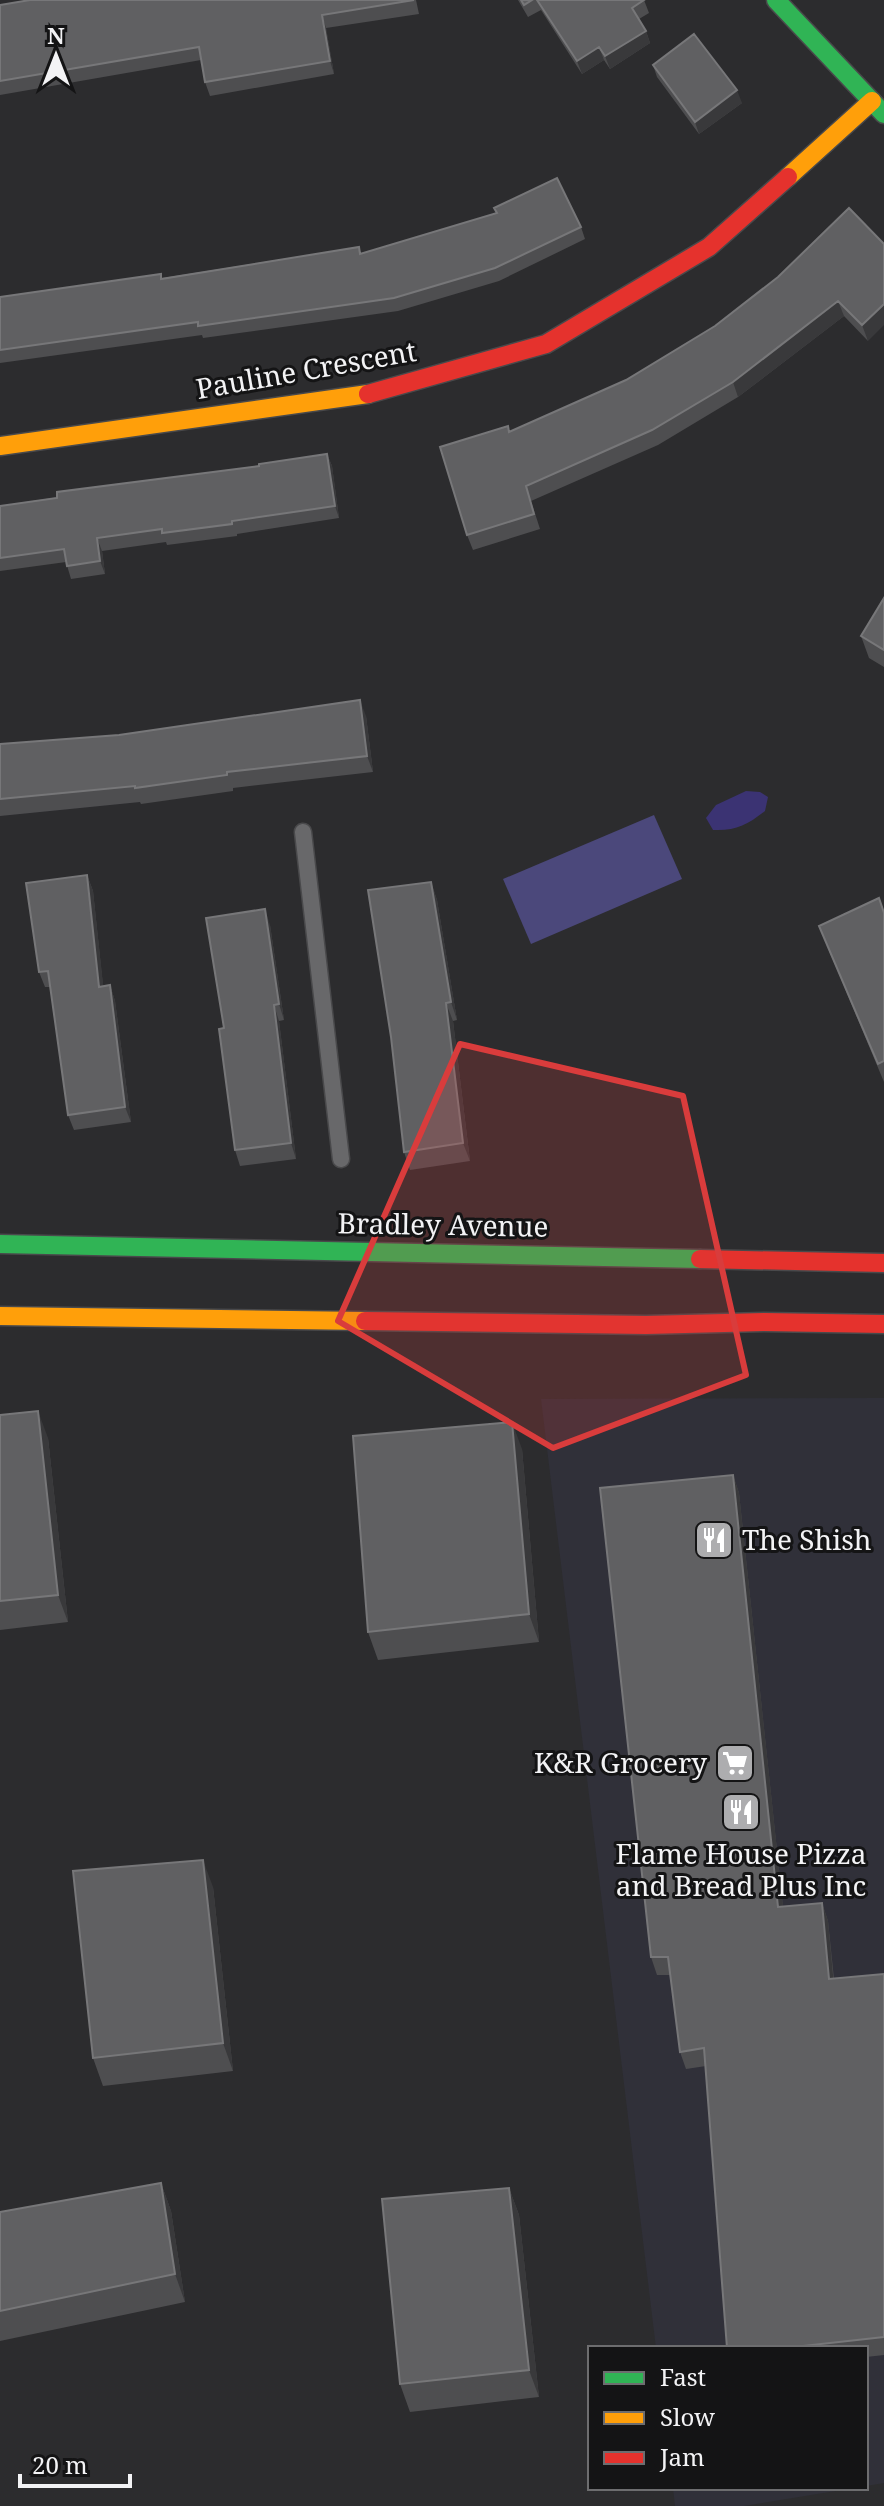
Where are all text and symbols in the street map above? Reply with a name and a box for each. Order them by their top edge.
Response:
north arrow [16,16,96,96]
text: N [47,20,65,50]
street label: Pauline Crescent [193,331,419,407]
street label: Bradley Avenue [337,1203,549,1245]
restaurant icon: The Shish [693,1519,735,1561]
place label: The Shish [742,1520,872,1558]
supermarket icon: K&R Grocery [714,1742,756,1784]
place label: K&R Grocery [534,1743,707,1781]
restaurant icon: Flame House Pizza and Bread Plus Inc [720,1791,762,1833]
place label: Flame House Pizza and Bread Plus Inc [616,1834,866,1904]
legend [588,2346,868,2490]
text: Fast [660,2360,706,2393]
text: Slow [660,2400,715,2433]
scale bar [20,2438,130,2488]
text: Jam [659,2440,705,2473]
text: 20 m [32,2448,88,2481]

